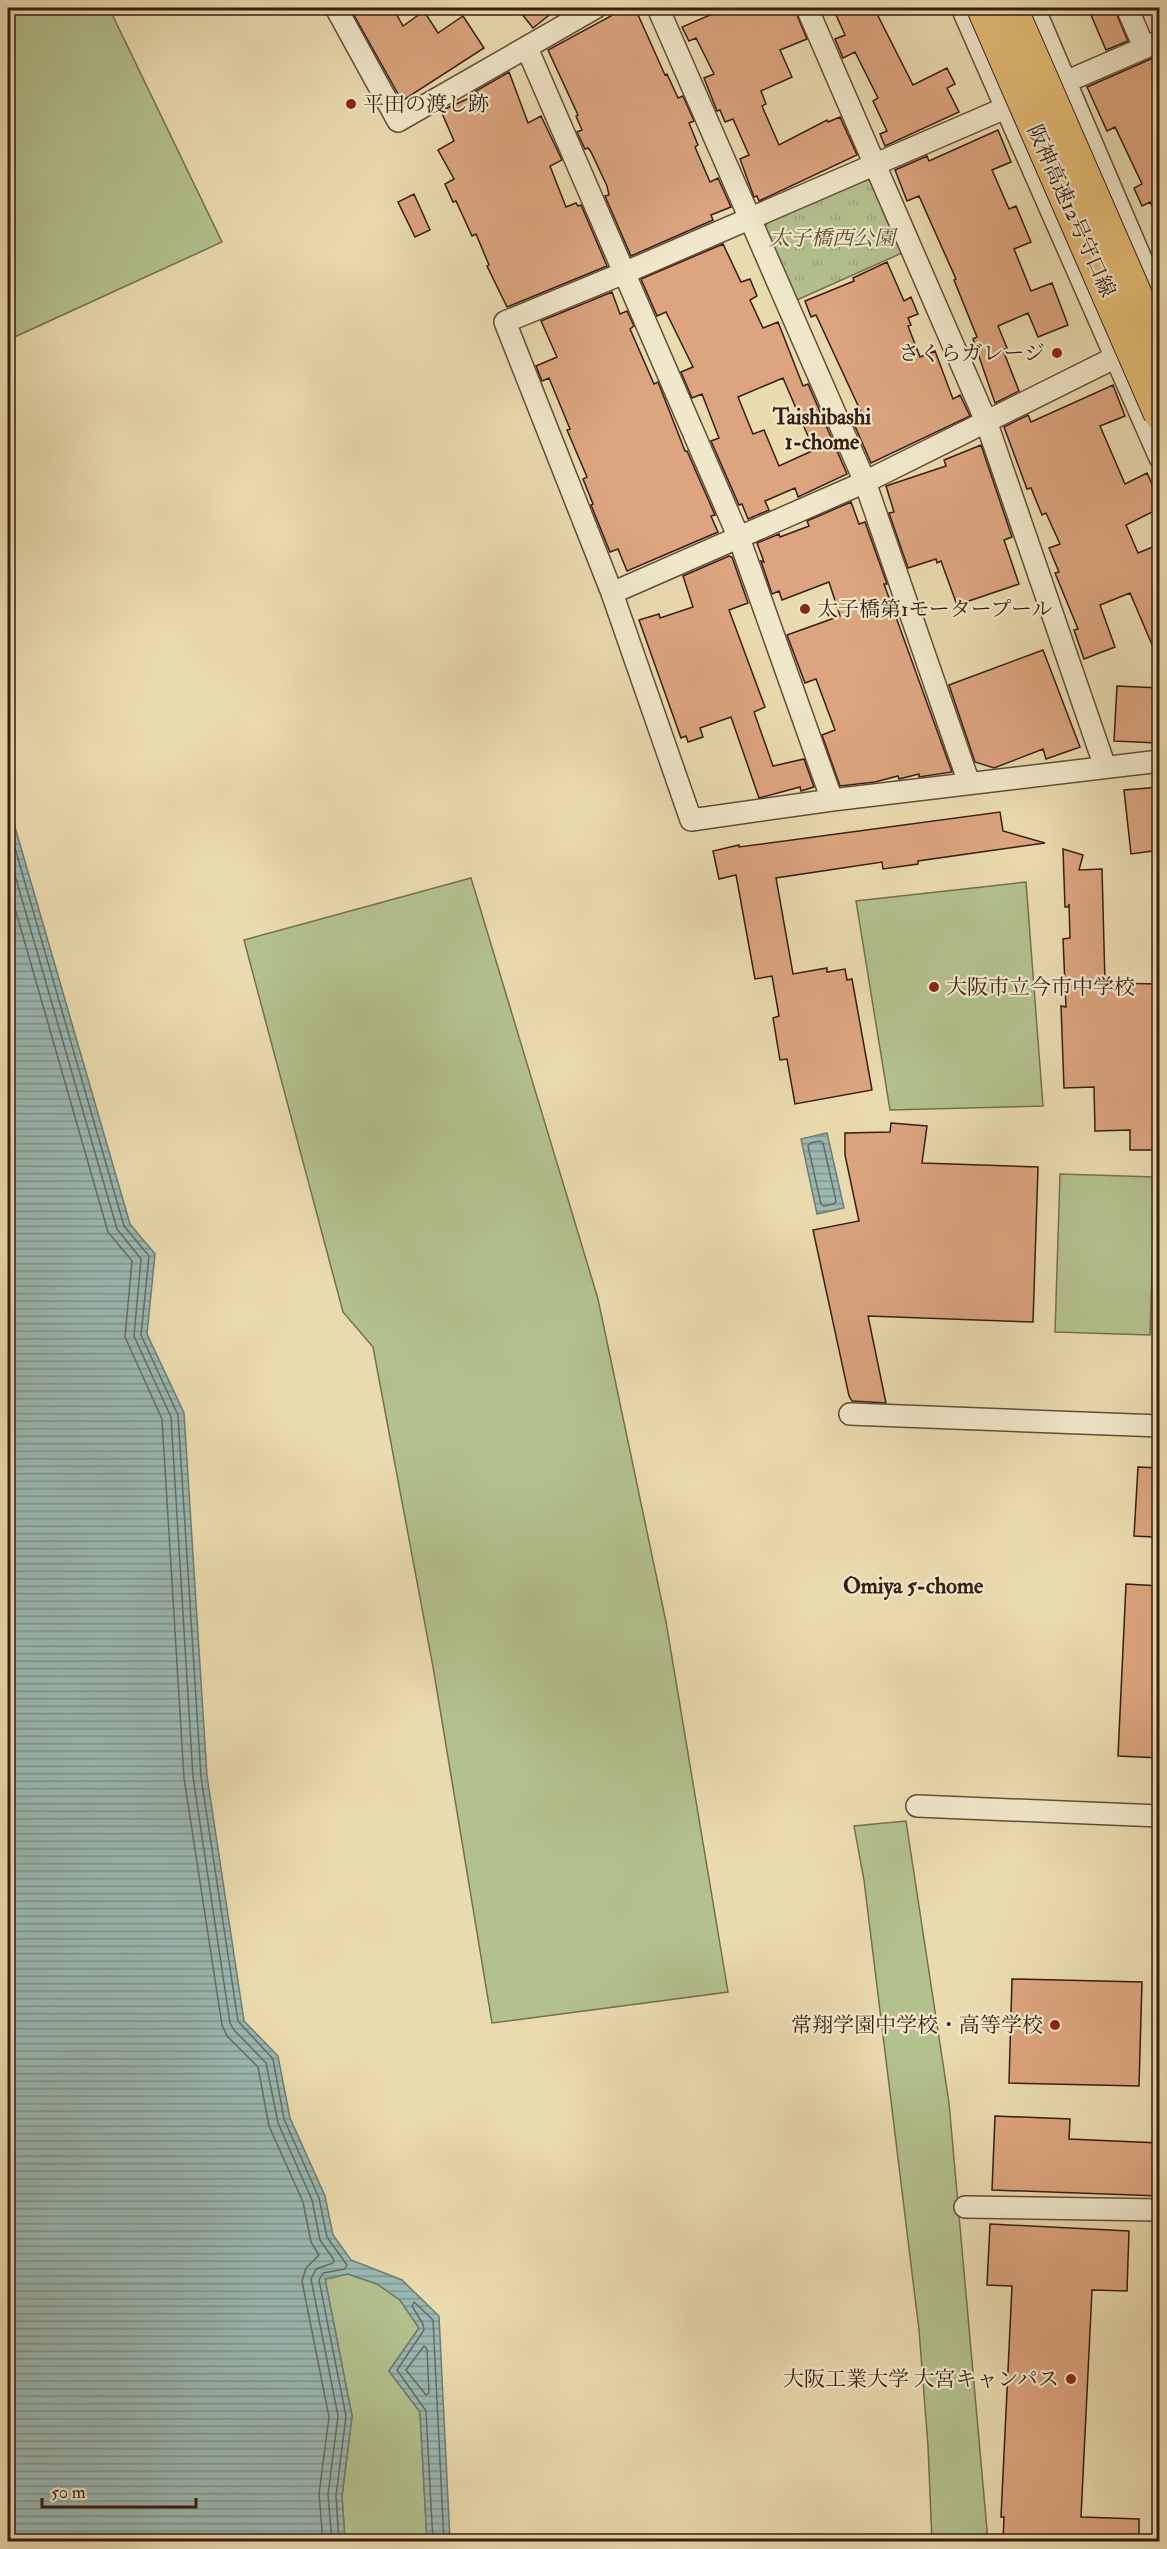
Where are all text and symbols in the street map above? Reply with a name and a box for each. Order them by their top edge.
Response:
place label: 平田の渡し跡 [363,91,489,118]
marker: 平田の渡し跡 [344,97,358,111]
street label: 阪神高速12号守口線 [1021,120,1121,302]
park label: 太子橋西公園 [769,225,898,252]
place label: さくらガレージ [898,340,1045,367]
marker: さくらガレージ [1050,346,1064,360]
district label: Taishibashi 1-chome [772,403,871,456]
place label: 太子橋第1モータープール [817,596,1053,623]
marker: 太子橋第1モータープール [798,602,812,616]
place label: 大阪市立今市中学校 [946,974,1135,1001]
marker: 大阪市立今市中学校 [927,980,941,994]
district label: Omiya 5-chome [843,1572,984,1601]
place label: 常翔学園中学校・高等学校 [791,2012,1043,2039]
marker: 常翔学園中学校・高等学校 [1048,2018,1062,2032]
place label: 大阪工業大学 大宮キャンパス [783,2366,1059,2393]
marker: 大阪工業大学 大宮キャンパス [1064,2372,1078,2386]
scale bar [42,2471,196,2509]
text: 50 m [51,2481,86,2504]

